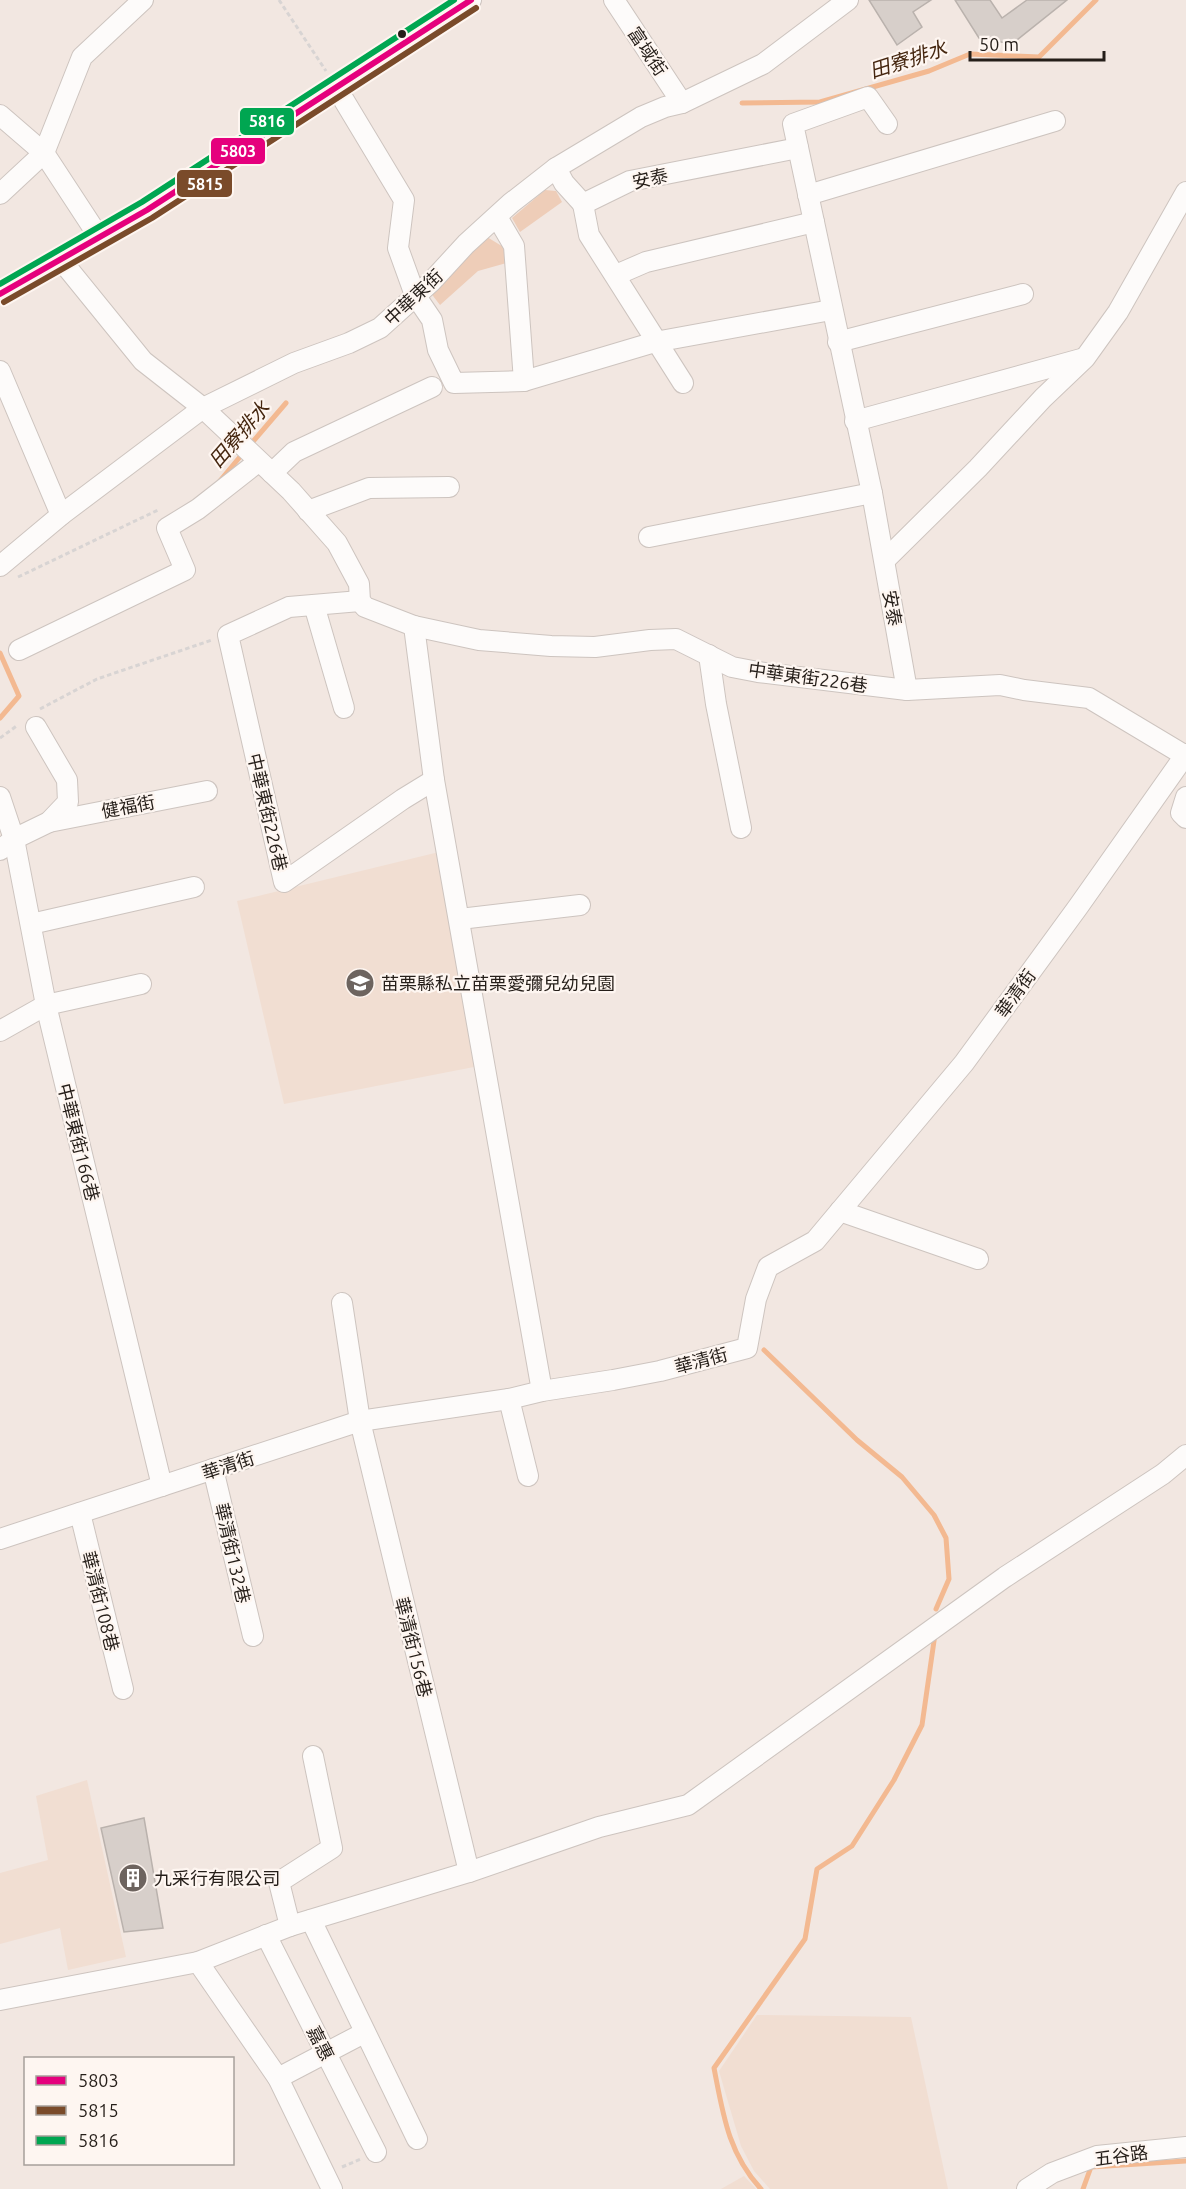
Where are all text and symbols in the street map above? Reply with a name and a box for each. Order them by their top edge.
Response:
street label: 富域街 [625,23,671,79]
scale bar [970,24,1104,62]
unlabelled marker [396,28,408,40]
text: 50 m [979,34,1019,54]
water label: 田寮排水 [866,35,951,82]
line badge: 5816 [239,107,295,136]
text: 5816 [249,112,285,130]
line badge: 5803 [210,137,266,165]
text: 5803 [220,142,256,160]
street label: 安泰 [630,164,670,192]
line badge: 5815 [176,169,233,198]
text: 5815 [187,175,223,193]
street label: 中華東街 [380,265,446,329]
water label: 田寮排水 [204,396,275,472]
street label: 安泰 [880,589,906,627]
street label: 中華東街226巷 [747,659,869,695]
street label: 中華東街226巷 [245,751,291,873]
street label: 健福街 [100,791,156,821]
street label: 華清街 [991,965,1039,1021]
school or university icon: 苗栗縣私立苗栗愛彌兒幼兒園 [344,967,376,999]
place label: 苗栗縣私立苗栗愛彌兒幼兒園 [381,973,615,993]
street label: 中華東街166巷 [55,1081,103,1203]
street label: 華清街 [672,1343,730,1377]
street label: 華清街 [199,1447,257,1483]
street label: 華清街132巷 [212,1501,254,1605]
street label: 華清街108巷 [79,1549,123,1653]
street label: 華清街156巷 [392,1595,436,1699]
building icon: 九采行有限公司 [117,1862,149,1894]
place label: 九采行有限公司 [154,1868,280,1888]
street label: 嘉惠 [304,2022,338,2064]
legend [24,2057,234,2165]
text: 5803 [78,2070,119,2090]
text: 5815 [78,2100,119,2120]
text: 5816 [78,2130,119,2150]
street label: 五谷路 [1093,2141,1149,2169]

